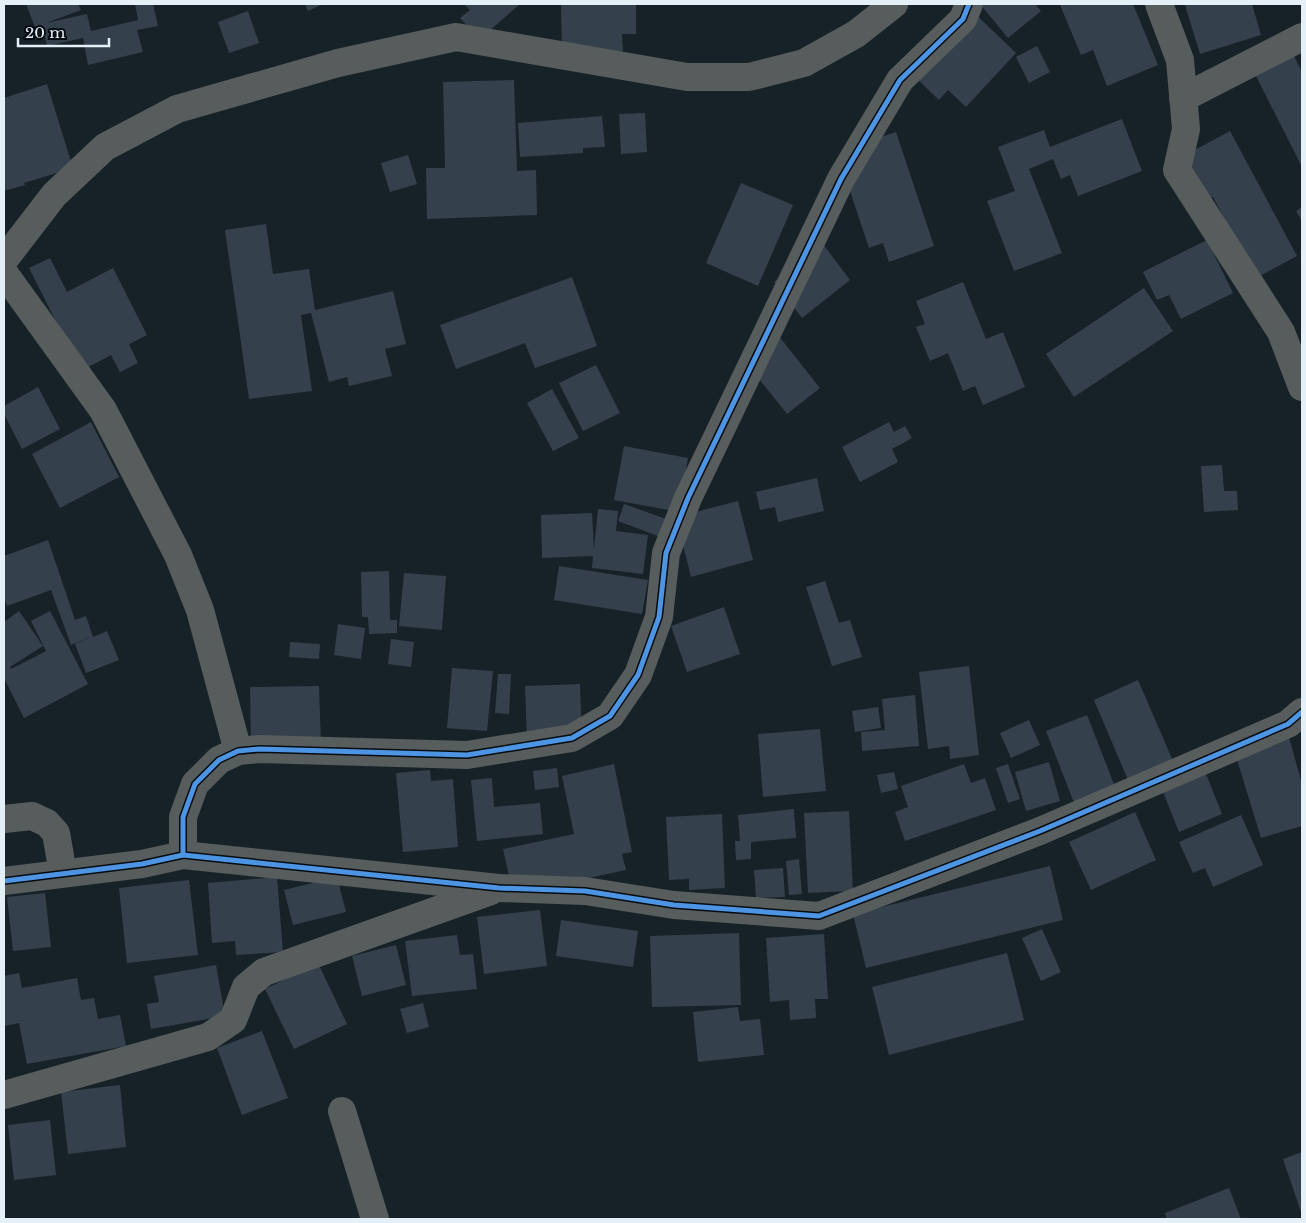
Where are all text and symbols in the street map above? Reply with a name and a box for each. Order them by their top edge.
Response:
scale bar [18,15,109,47]
text: 20 m [25,23,65,42]

